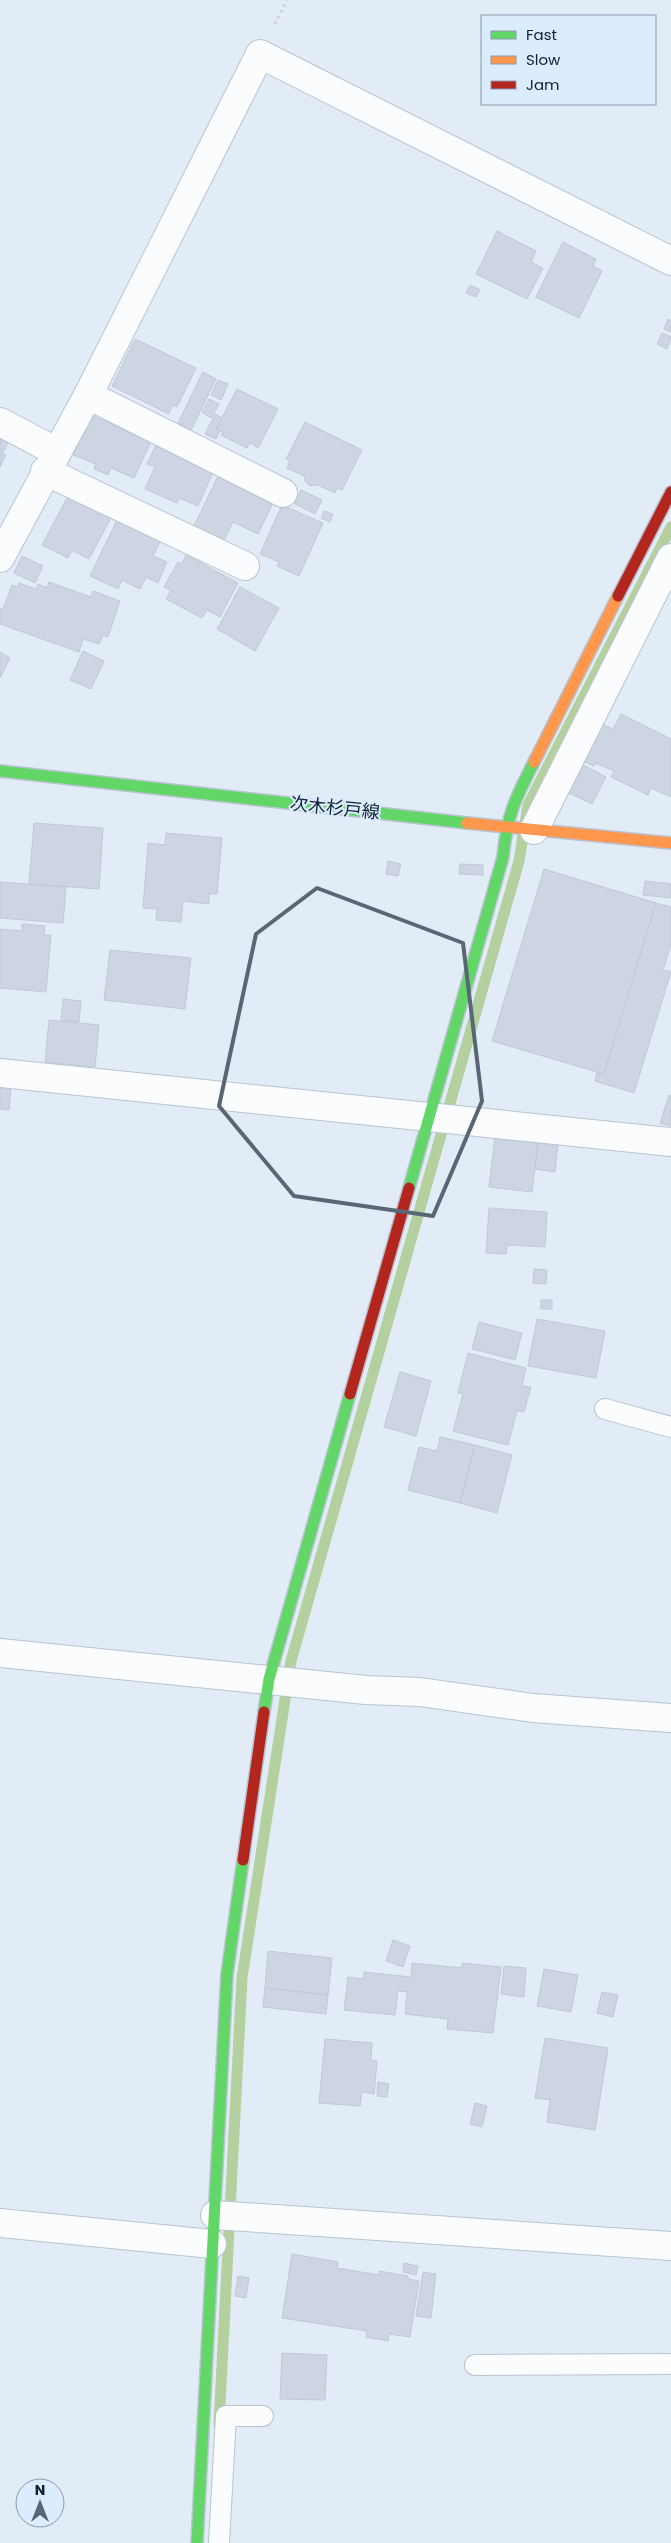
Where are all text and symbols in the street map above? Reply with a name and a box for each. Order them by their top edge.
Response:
legend [481,15,656,105]
text: Fast [526,24,557,45]
text: Slow [526,49,561,70]
text: Jam [526,74,560,95]
street label: 次木杉戸線 [289,790,381,825]
north arrow [15,2478,65,2528]
text: N [35,2480,45,2500]

